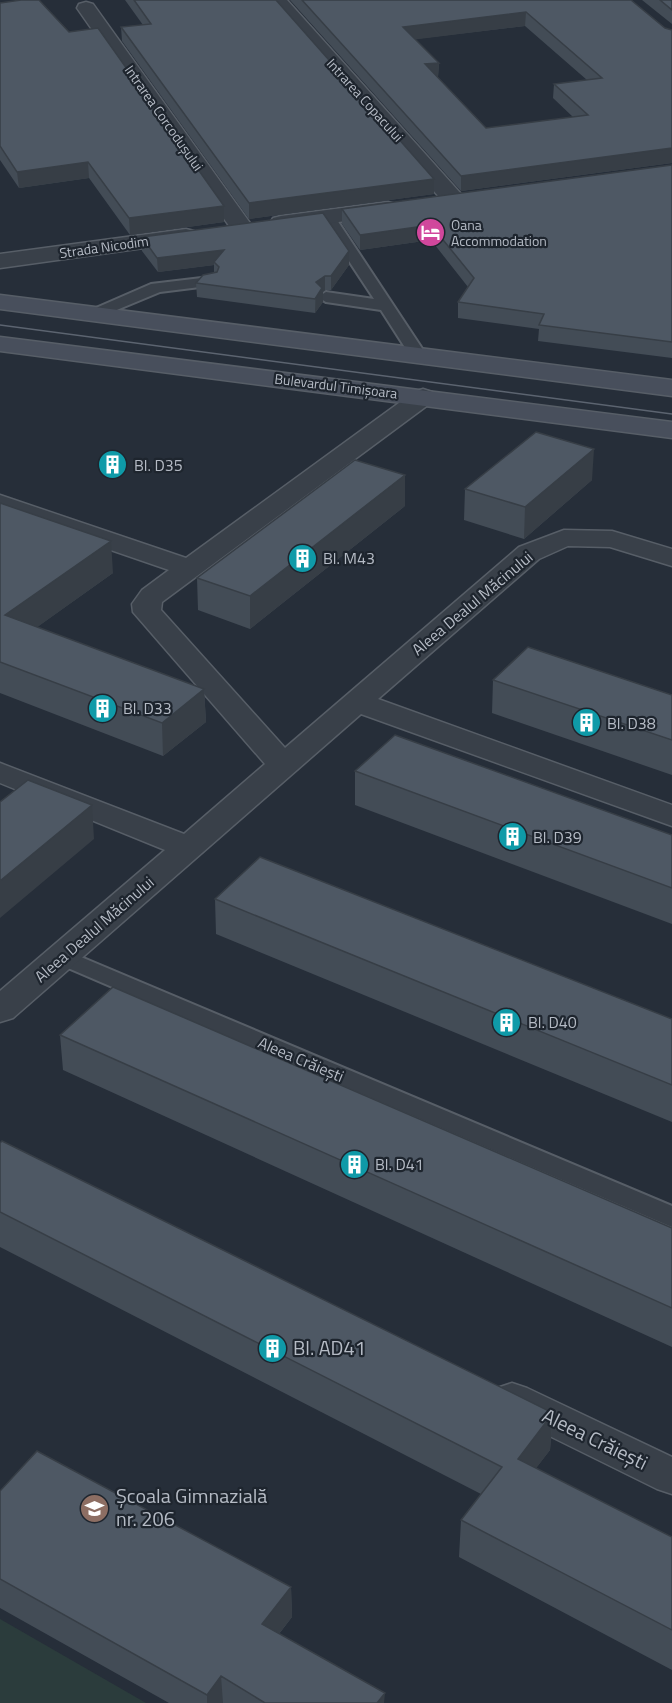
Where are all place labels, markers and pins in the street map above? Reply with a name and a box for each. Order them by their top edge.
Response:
place label: Oana Accommodation [451,214,547,251]
hotel icon: Oana Accommodation [414,217,446,249]
building icon: Bl. D35 [97,449,129,481]
place label: Bl. D35 [134,453,183,477]
building icon: Bl. M43 [286,542,318,574]
place label: Bl. M43 [323,546,375,570]
building icon: Bl. D33 [86,692,118,724]
place label: Bl. D33 [123,696,172,720]
building icon: Bl. D38 [570,707,602,739]
place label: Bl. D38 [607,711,656,735]
building icon: Bl. D39 [496,821,528,853]
place label: Bl. D39 [533,825,582,849]
building icon: Bl. D40 [491,1006,523,1038]
place label: Bl. D40 [528,1010,577,1034]
building icon: Bl. D41 [338,1148,370,1180]
place label: Bl. D41 [375,1152,424,1176]
building icon: Bl. AD41 [256,1332,288,1364]
place label: Bl. AD41 [293,1332,366,1363]
place label: Școala Gimnazială nr. 206 [116,1480,267,1534]
school or university icon: Școala Gimnazială nr. 206 [79,1492,111,1524]

